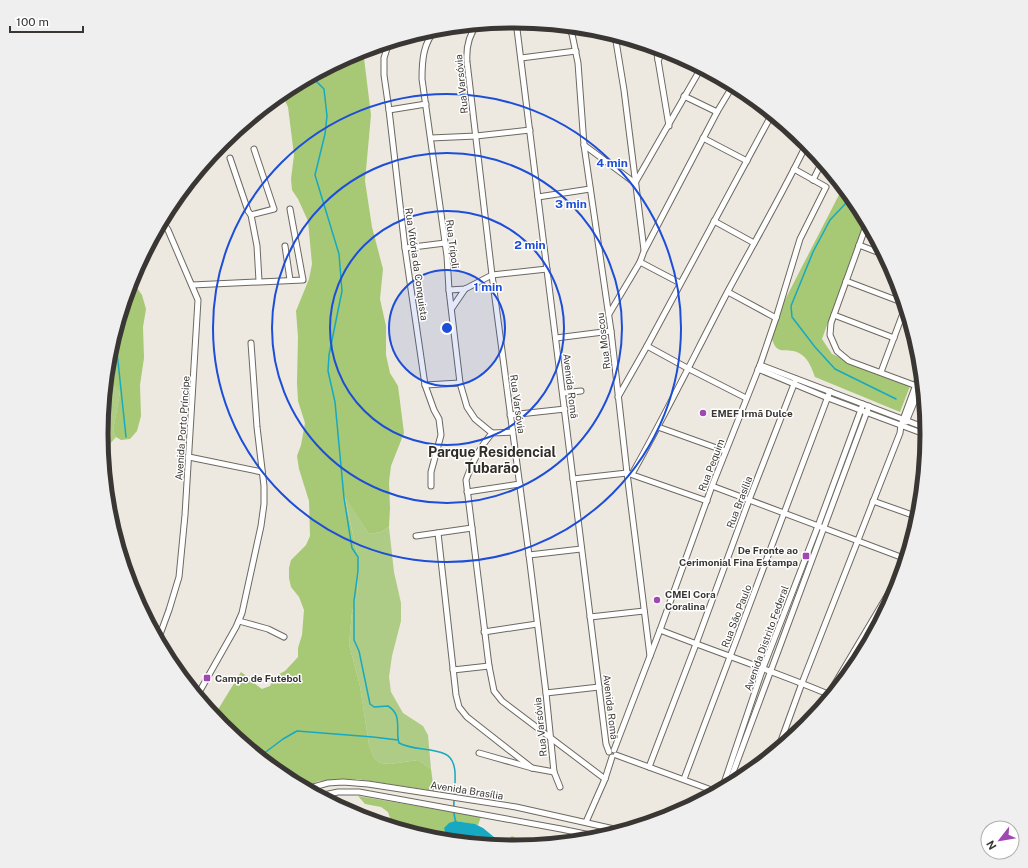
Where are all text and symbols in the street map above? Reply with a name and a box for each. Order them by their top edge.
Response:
scale bar [10,8,83,34]
text: 100 m [16,15,49,29]
street label: Rua Varsóvia [452,54,470,114]
text: 4 min [596,156,628,170]
text: 3 min [555,197,587,211]
street label: Rua Vitória da Conquista [403,207,431,321]
street label: Rua Trípoli [444,219,462,269]
text: 2 min [514,238,546,252]
text: 1 min [474,280,502,294]
street label: Rua Moscou [594,312,612,370]
centre of rings [440,321,454,335]
street label: Avenida Romã [561,353,581,419]
street label: Rua Varsóvia [508,374,528,434]
street label: Avenida Porto Príncipe [172,375,192,481]
place label: EMEF Irmã Dulce [711,407,793,419]
marker: EMEF Irmã Dulce [698,408,708,418]
street label: Rua Pequim [695,437,727,493]
district label: Parque Residencial Tubarão [428,444,556,476]
street label: Rua Brasília [724,474,754,530]
place label: De Fronte ao Cerimonial Fina Estampa [679,544,798,568]
marker: De Fronte ao Cerimonial Fina Estampa [801,551,811,561]
street label: Rua São Paulo [718,582,754,649]
street label: Avenida Distrito Federal [741,584,791,692]
place label: CMEI Cora Coralina [665,588,716,612]
marker: CMEI Cora Coralina [652,595,662,605]
place label: Campo de Futebol [215,672,302,684]
marker: Campo de Futebol [202,673,212,683]
street label: Avenida Romã [601,674,621,740]
street label: Rua Varsóvia [531,697,549,757]
street label: Avenida Brasília [430,778,504,802]
north arrow [980,820,1020,860]
text: N [984,838,999,852]

